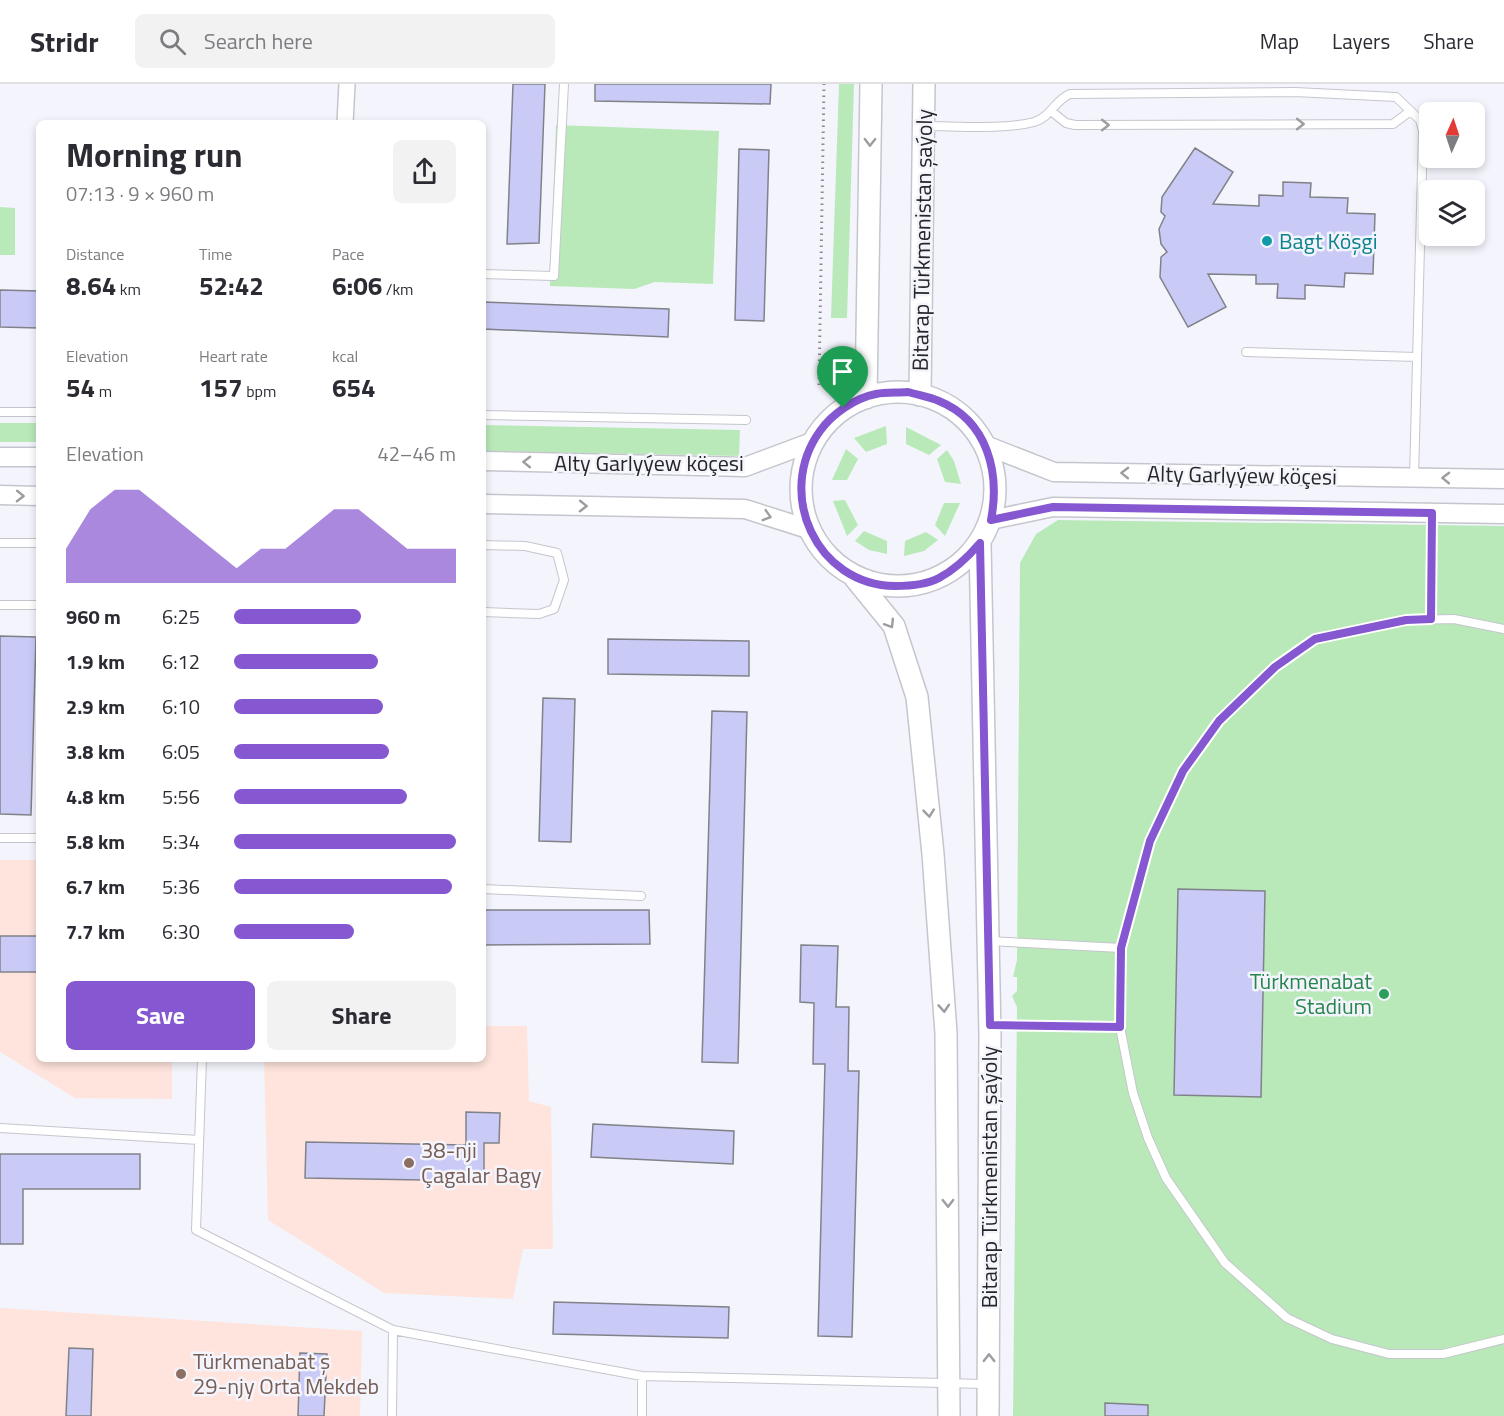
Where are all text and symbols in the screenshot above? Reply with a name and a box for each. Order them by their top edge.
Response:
search box [135,14,555,68]
text: Stridr [30,20,99,63]
text: Search here [204,24,313,58]
icon: search [156,25,189,58]
text: Map [1260,25,1299,57]
text: Layers [1332,25,1390,57]
text: Share [1423,25,1474,57]
north arrow [1419,102,1485,168]
map controls [1419,102,1485,246]
street label: Bitarap Türkmenistan şaýoly [903,108,941,371]
one-way arrow [1296,118,1305,130]
one-way arrow [1101,119,1110,131]
text: Morning run [66,130,243,180]
one-way arrow [864,138,876,147]
button: share [393,140,456,203]
text: 07:13 · 9 × 960 m [66,178,214,209]
button: layers [1419,180,1485,246]
place label: Bagt Köşgi [1279,224,1378,258]
marker: Bagt Köşgi [1260,234,1274,248]
text: Distance [66,242,124,266]
text: Time [199,242,232,266]
text: Pace [332,242,364,266]
text: 8.64 [66,266,116,305]
text: 52:42 [199,266,264,305]
text: 6:06 [332,266,382,305]
text: km [116,277,141,301]
text: /km [382,277,414,301]
text: Elevation [66,344,128,368]
text: Heart rate [199,344,268,368]
text: kcal [332,344,358,368]
pin [817,346,868,408]
icon: arrive [826,355,859,388]
text: 54 [66,368,95,407]
text: 157 [199,368,243,407]
text: 654 [332,368,376,407]
text: m [95,379,112,403]
text: bpm [243,379,276,403]
text: Elevation [66,438,144,469]
text: 42–46 m [377,438,456,469]
street label: Alty Garlyýew köçesi [554,446,744,480]
one-way arrow [522,456,531,468]
street label: Alty Garlyýew köçesi [1147,456,1337,494]
one-way arrow [1120,467,1129,479]
one-way arrow [1441,471,1450,484]
one-way arrow [15,489,24,502]
one-way arrow [579,500,588,512]
one-way arrow [761,509,772,521]
text: 960 m [66,601,121,632]
text: 6:25 [162,601,200,632]
one-way arrow [883,618,895,628]
text: 1.9 km [66,646,125,677]
text: 6:12 [162,646,200,677]
text: 2.9 km [66,691,125,722]
text: 6:10 [162,691,200,722]
text: 3.8 km [66,736,125,767]
text: 6:05 [162,736,200,767]
text: 4.8 km [66,781,125,812]
text: 5:56 [162,781,200,812]
one-way arrow [922,809,935,818]
text: 5.8 km [66,826,125,857]
text: 5:34 [162,826,200,857]
text: 6.7 km [66,871,125,902]
text: 5:36 [162,871,200,902]
text: 7.7 km [66,916,125,947]
text: 6:30 [162,916,200,947]
place label: Türkmenabat Stadium [1250,964,1372,1023]
button: Save [66,981,255,1050]
button: Share [267,981,456,1050]
marker: Türkmenabat Stadium [1377,987,1391,1001]
one-way arrow [937,1003,950,1012]
street label: Bitarap Türkmenistan şaýoly [972,1045,1006,1308]
place label: 38-nji Çagalar Bagy [421,1133,542,1192]
marker: 38-nji Çagalar Bagy [402,1156,416,1170]
one-way arrow [941,1198,954,1207]
place label: Türkmenabat ş 29-njy Orta Mekdeb [193,1344,379,1403]
one-way arrow [983,1353,995,1362]
marker: Türkmenabat ş 29-njy Orta Mekdeb [174,1367,188,1381]

